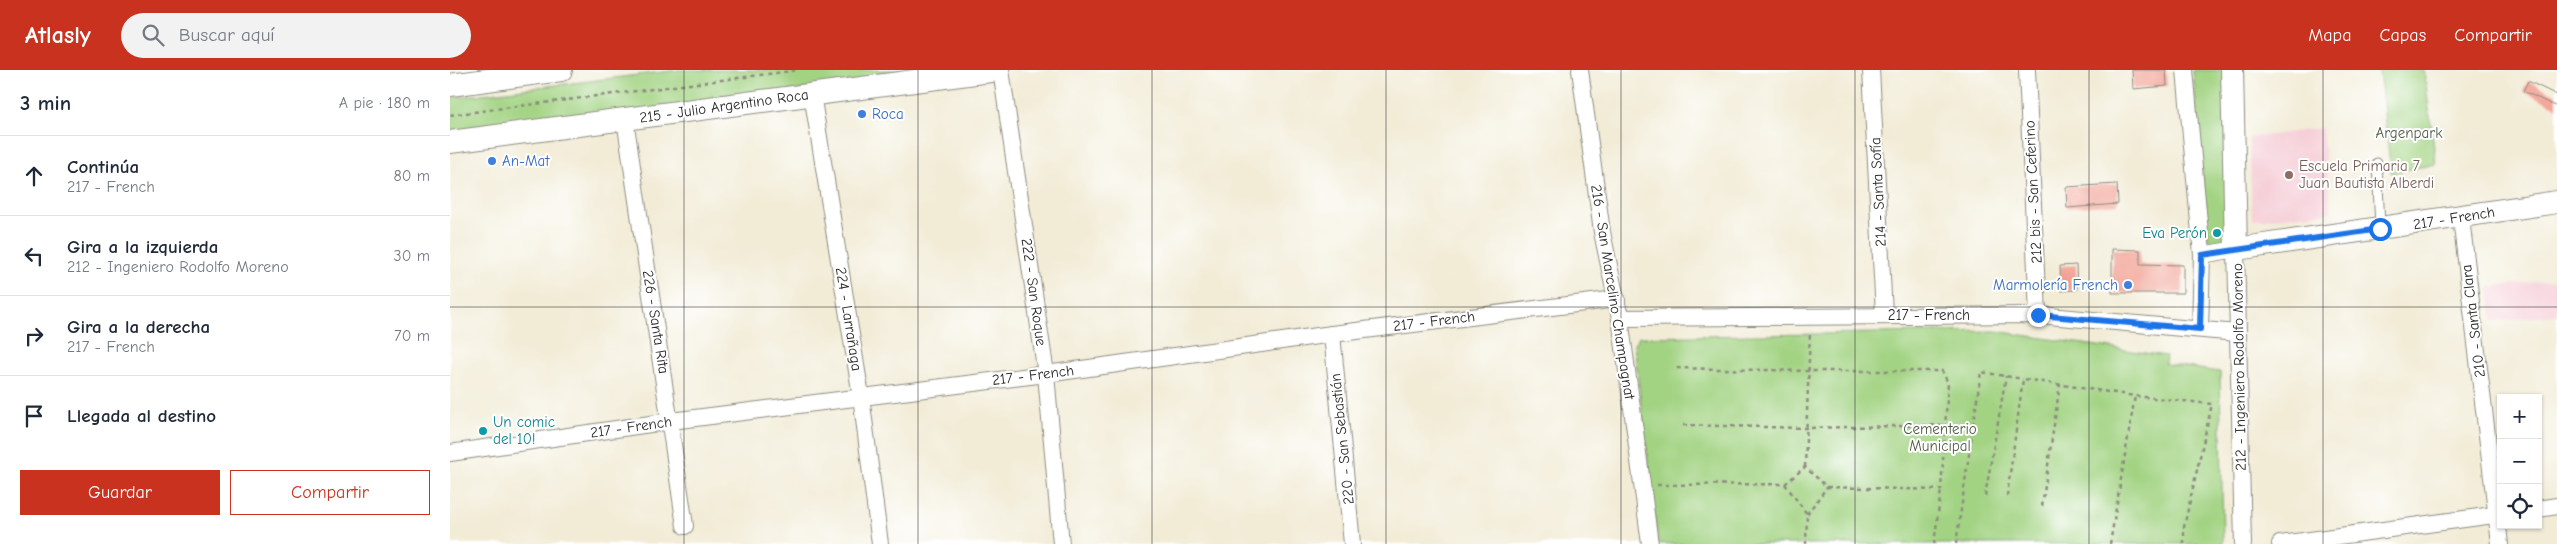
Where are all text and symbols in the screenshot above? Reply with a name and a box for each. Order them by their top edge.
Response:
search box [121,13,471,58]
text: Atlasly [25,21,91,49]
icon: search [139,21,167,49]
text: Buscar aquí [179,24,275,46]
text: Mapa [2308,25,2351,46]
text: Capas [2379,25,2426,46]
text: Compartir [2454,25,2532,46]
street label: 215 - Julio Argentino Roca [638,85,810,127]
text: 3 min [20,91,71,115]
text: A pie · 180 m [339,94,430,112]
place label: Roca [872,105,904,123]
marker: Roca [856,108,868,120]
street label: 212 bis - San Ceferino [2020,120,2046,264]
park label: Argenpark [2376,124,2443,142]
street label: 214 - Santa Sofía [1866,137,1890,247]
place label: An-Mat [502,152,550,170]
marker: An-Mat [486,155,498,167]
text: Continúa [67,156,139,178]
place label: Escuela Primaria 7 Juan Bautista Alberdi [2299,157,2434,192]
icon: ahead [20,162,48,190]
text: 80 m [393,167,430,185]
marker: Escuela Primaria 7 Juan Bautista Alberdi [2283,169,2295,181]
text: 217 - French [67,178,155,196]
street label: 216 - San Marcelino Champagnat [1587,183,1639,401]
street label: 217 - French [2412,203,2496,233]
route start [2369,218,2392,241]
place label: Eva Perón [2142,224,2207,242]
marker: Eva Perón [2211,227,2223,239]
text: Gira a la izquierda [67,236,218,258]
street label: 222 - San Roque [1018,237,1051,347]
icon: left [20,242,48,270]
text: 30 m [394,247,430,265]
text: 212 - Ingeniero Rodolfo Moreno [67,258,289,276]
street label: 212 - Ingeniero Rodolfo Moreno [2228,263,2250,471]
street label: 210 - Santa Clara [2457,264,2489,378]
street label: 224 - Larrañaga [832,266,866,372]
street label: 226 - Santa Rita [639,269,673,375]
place label: Marmolería French [1993,276,2118,294]
marker: Marmolería French [2122,279,2134,291]
route end [2027,304,2050,327]
street label: 217 - French [1888,306,1970,324]
street label: 217 - French [1392,307,1476,335]
text: Gira a la derecha [67,316,210,338]
icon: right [20,322,48,350]
text: 70 m [394,327,430,345]
text: 217 - French [67,338,155,356]
street label: 217 - French [991,361,1075,389]
street label: 220 - San Sebastián [1326,373,1358,505]
map controls [2497,394,2542,529]
button: + [2497,394,2542,439]
icon: arrive [20,402,48,430]
text: Llegada al destino [67,405,216,427]
street label: 217 - French [589,412,673,442]
place label: Un comic del 10! [493,413,555,448]
park label: Cementerio Municipal [1903,420,1977,455]
marker: Un comic del 10! [477,425,489,437]
button: − [2497,439,2542,484]
button: Guardar [20,470,220,515]
button: Compartir [230,470,430,515]
button: locate [2497,484,2542,529]

